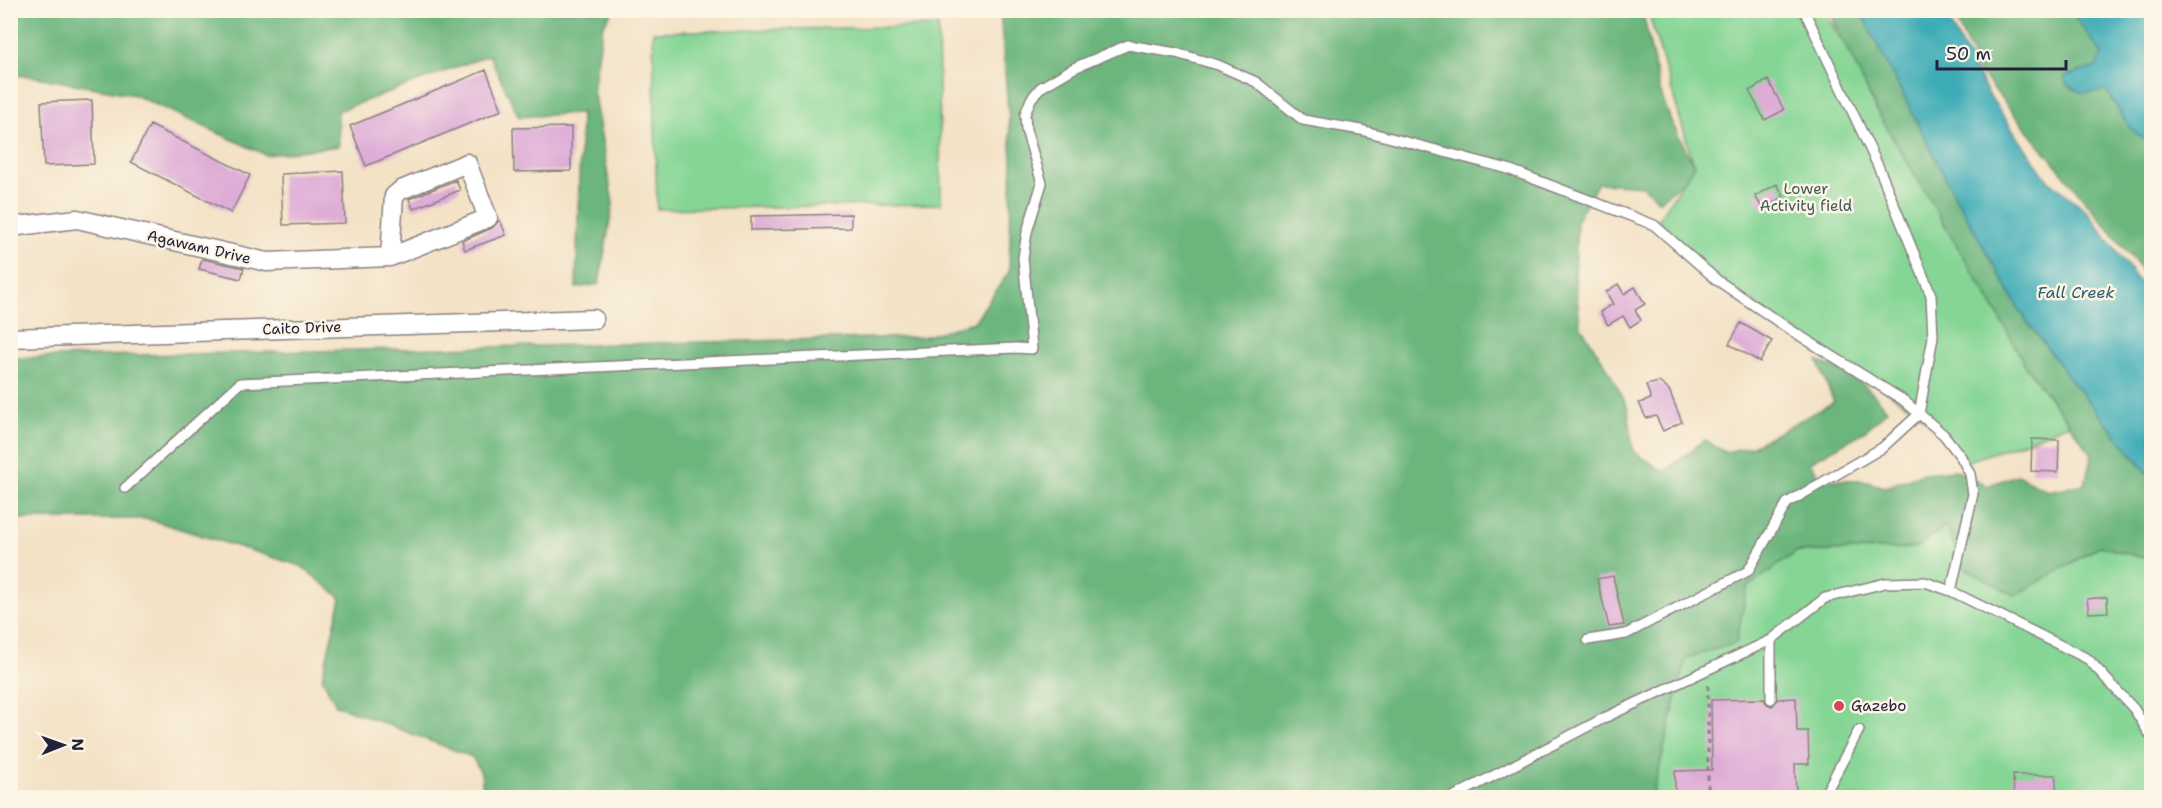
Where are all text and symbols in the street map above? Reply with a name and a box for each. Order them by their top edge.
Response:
scale bar [1937,33,2066,71]
text: 50 m [1946,42,1991,66]
park label: Lower Activity field [1760,179,1853,216]
street label: Agawam Drive [145,225,253,269]
water label: Fall Creek [2037,282,2115,303]
street label: Caito Drive [262,317,342,339]
place label: Gazebo [1851,696,1906,716]
marker: Gazebo [1832,699,1846,713]
north arrow [33,715,93,775]
text: N [67,738,88,751]

